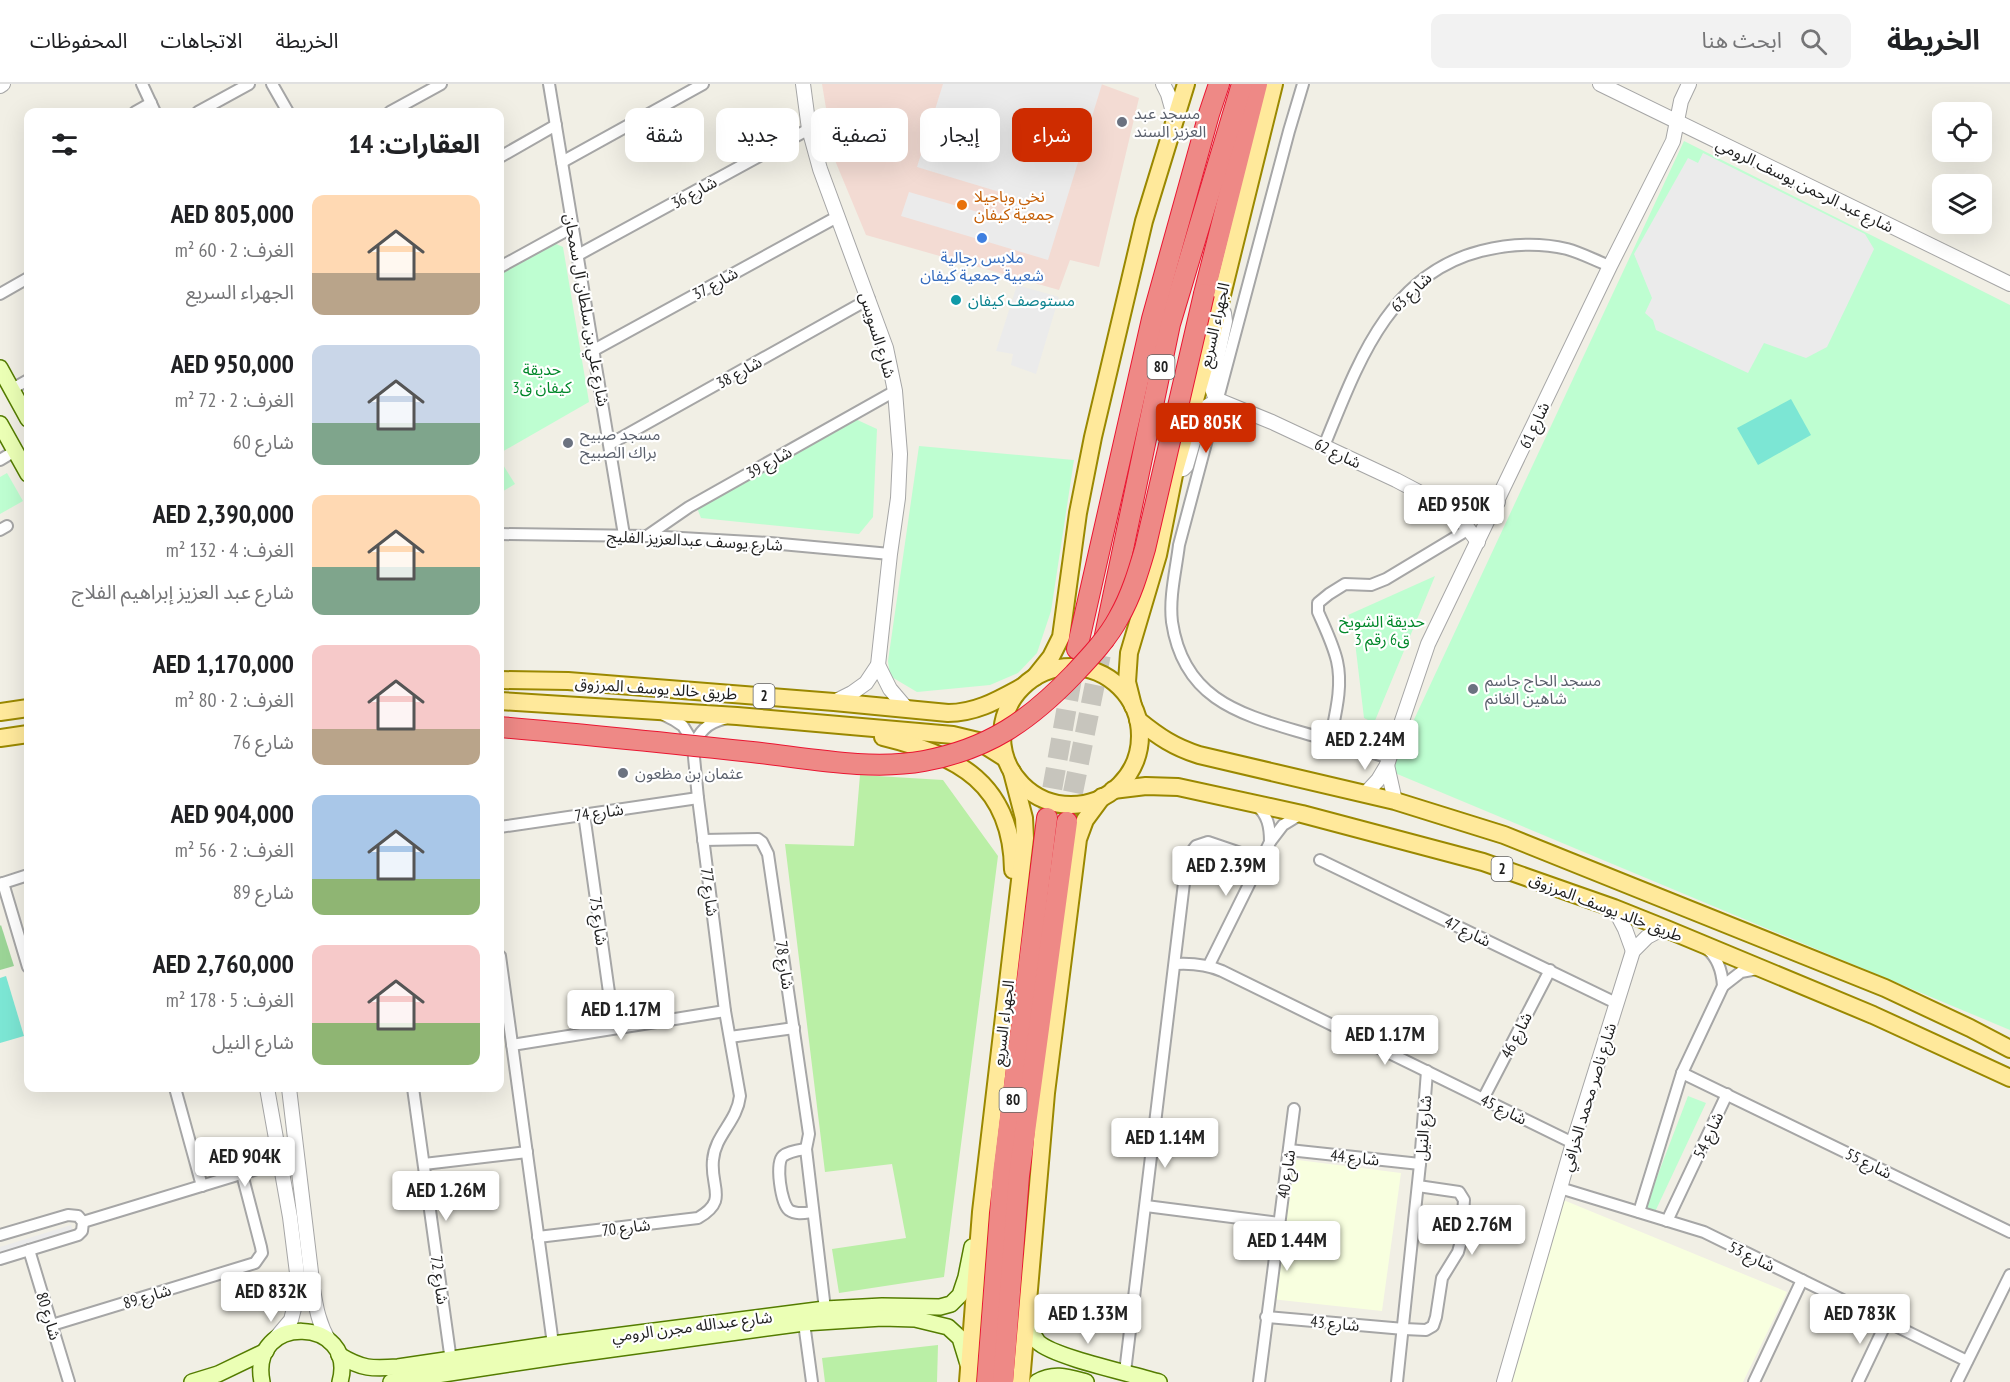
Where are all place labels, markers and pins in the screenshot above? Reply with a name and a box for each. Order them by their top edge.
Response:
place label: مسجد عبد العزيز السند [1134,103,1206,141]
marker: مسجد عبد العزيز السند [1115,115,1129,129]
place label: نخي وباجيلا جمعية كيفان [974,186,1054,224]
marker: نخي وباجيلا جمعية كيفان [955,198,969,212]
marker: ملابس رجالية شعبية جمعية كيفان [975,231,989,245]
place label: ملابس رجالية شعبية جمعية كيفان [920,247,1044,285]
place label: مستوصف كيفان [968,290,1075,310]
marker: مستوصف كيفان [949,293,963,307]
pin: AED 805K [1144,403,1268,454]
place label: مسجد صبيح براك الصبيح [580,424,660,465]
marker: مسجد صبيح براك الصبيح [561,436,575,450]
pin: AED 950K [1392,485,1516,536]
place label: مسجد الحاج جاسم شاهين الغانم [1485,670,1601,711]
marker: مسجد الحاج جاسم شاهين الغانم [1466,682,1480,696]
pin: AED 2.24M [1296,720,1434,771]
place label: عثمان بن مظعون [635,763,743,783]
marker: عثمان بن مظعون [616,766,630,780]
pin: AED 2.39M [1157,846,1295,897]
pin: AED 1.17M [552,990,690,1041]
pin: AED 1.17M [1316,1015,1454,1066]
pin: AED 1.14M [1096,1118,1234,1169]
pin: AED 904K [183,1137,307,1188]
pin: AED 1.26M [377,1171,515,1222]
pin: AED 2.76M [1403,1205,1541,1256]
pin: AED 1.44M [1218,1221,1356,1272]
pin: AED 832K [209,1272,333,1323]
pin: AED 1.33M [1019,1294,1157,1345]
pin: AED 783K [1798,1294,1922,1345]

